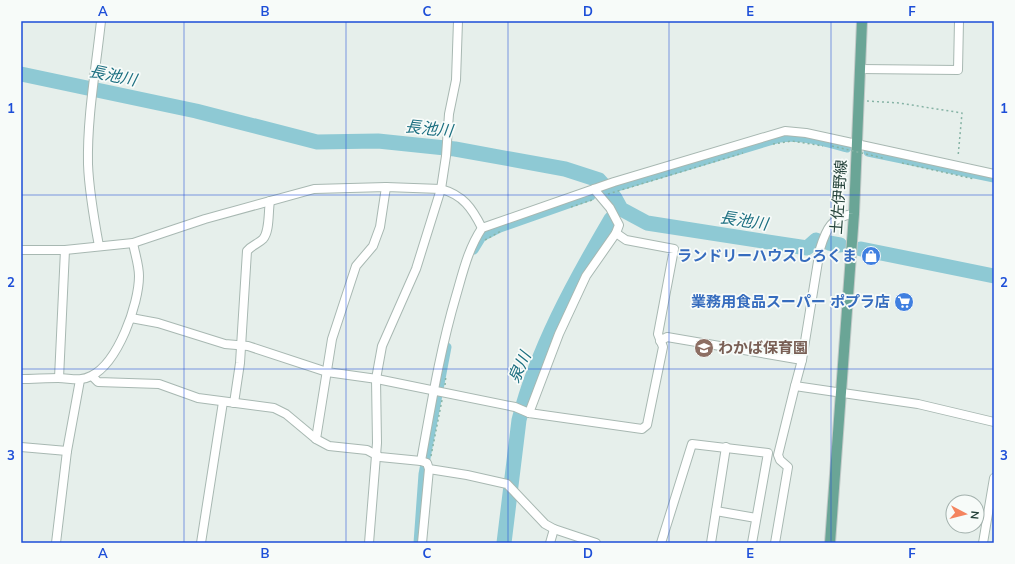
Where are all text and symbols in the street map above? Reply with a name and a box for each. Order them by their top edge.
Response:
text: A [98,3,108,19]
text: B [261,3,270,19]
text: C [423,3,432,19]
text: D [583,3,593,19]
text: E [746,3,754,19]
text: F [908,3,916,19]
water label: 長池川 [87,60,141,90]
text: 1 [7,100,15,116]
text: 1 [1000,100,1008,116]
water label: 長池川 [404,116,456,141]
street label: 土佐伊野線 [826,159,851,235]
water label: 長池川 [719,206,771,234]
shop icon: ランドリーハウスしろくま [860,245,882,267]
place label: ランドリーハウスしろくま [677,246,857,265]
text: 2 [7,274,15,290]
text: 2 [1000,274,1008,290]
supermarket icon: 業務用食品スーパー ポプラ店 [893,291,915,313]
place label: 業務用食品スーパー ポプラ店 [691,292,890,311]
school or university icon: わかば保育園 [693,337,715,359]
place label: わかば保育園 [718,338,808,357]
water label: 泉川 [503,346,535,386]
text: 3 [7,447,15,463]
text: 3 [1000,447,1008,463]
north arrow [945,494,985,534]
text: N [967,510,982,520]
text: A [98,545,108,561]
text: B [261,545,270,561]
text: C [423,545,432,561]
text: D [583,545,593,561]
text: E [746,545,754,561]
text: F [908,545,916,561]

